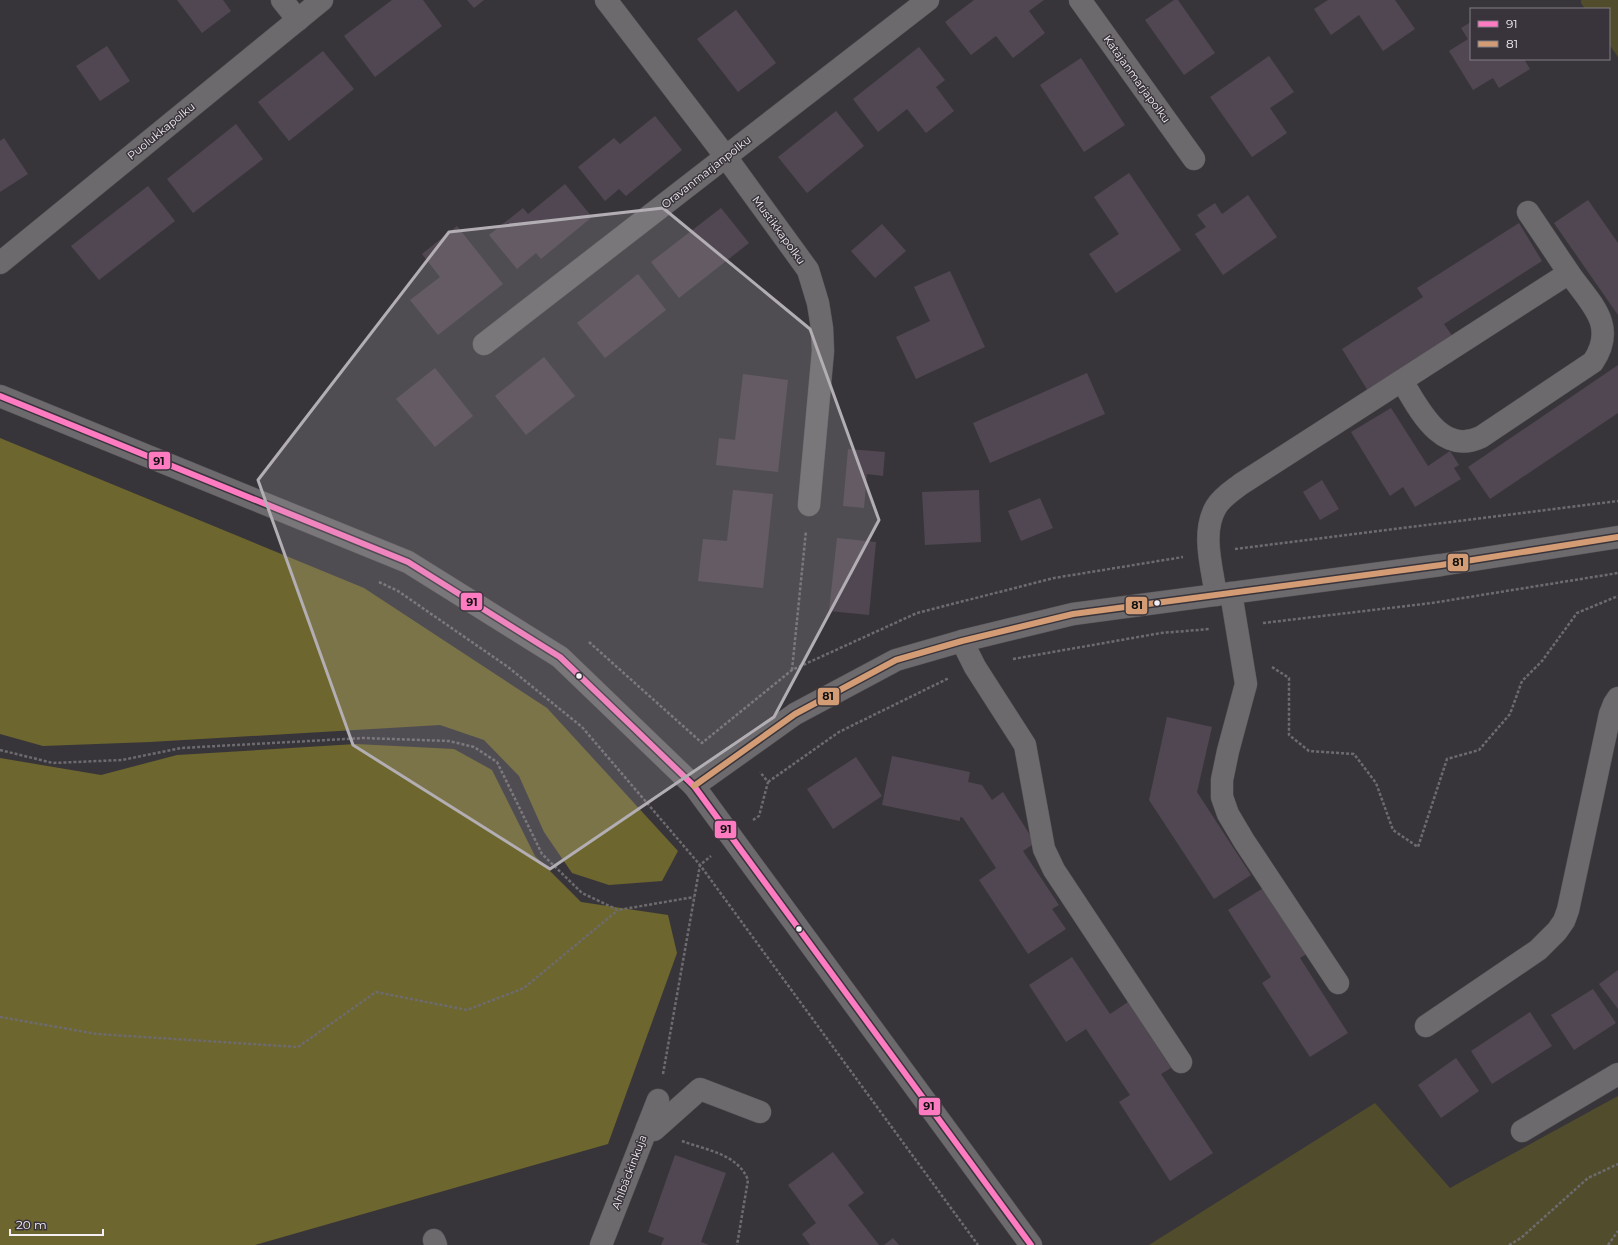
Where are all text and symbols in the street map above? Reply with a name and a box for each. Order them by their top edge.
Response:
legend [1470,8,1610,60]
text: 91 [1506,16,1518,31]
street label: Katajanmarjapolku [1100,32,1174,126]
text: 81 [1506,36,1518,51]
street label: Puolukkapolku [124,99,198,163]
street label: Oravanmarjanpolku [658,133,754,211]
street label: Mustikkapolku [749,193,809,267]
line badge: 91 [148,451,171,470]
text: 91 [153,454,165,468]
line badge: 81 [1447,553,1469,572]
text: 81 [1452,555,1464,569]
line badge: 91 [460,592,483,611]
text: 91 [466,595,478,609]
line badge: 81 [1125,596,1148,615]
text: 81 [1131,598,1143,612]
unlabelled marker [1152,598,1162,608]
unlabelled marker [574,671,584,681]
line badge: 81 [817,687,840,706]
text: 81 [822,689,834,703]
line badge: 91 [714,820,737,839]
text: 91 [720,822,732,836]
unlabelled marker [794,924,804,934]
line badge: 91 [918,1097,941,1116]
text: 91 [923,1099,935,1113]
street label: Ahlbäckinkuja [608,1133,650,1211]
scale bar [10,1211,103,1237]
text: 20 m [16,1217,47,1232]

